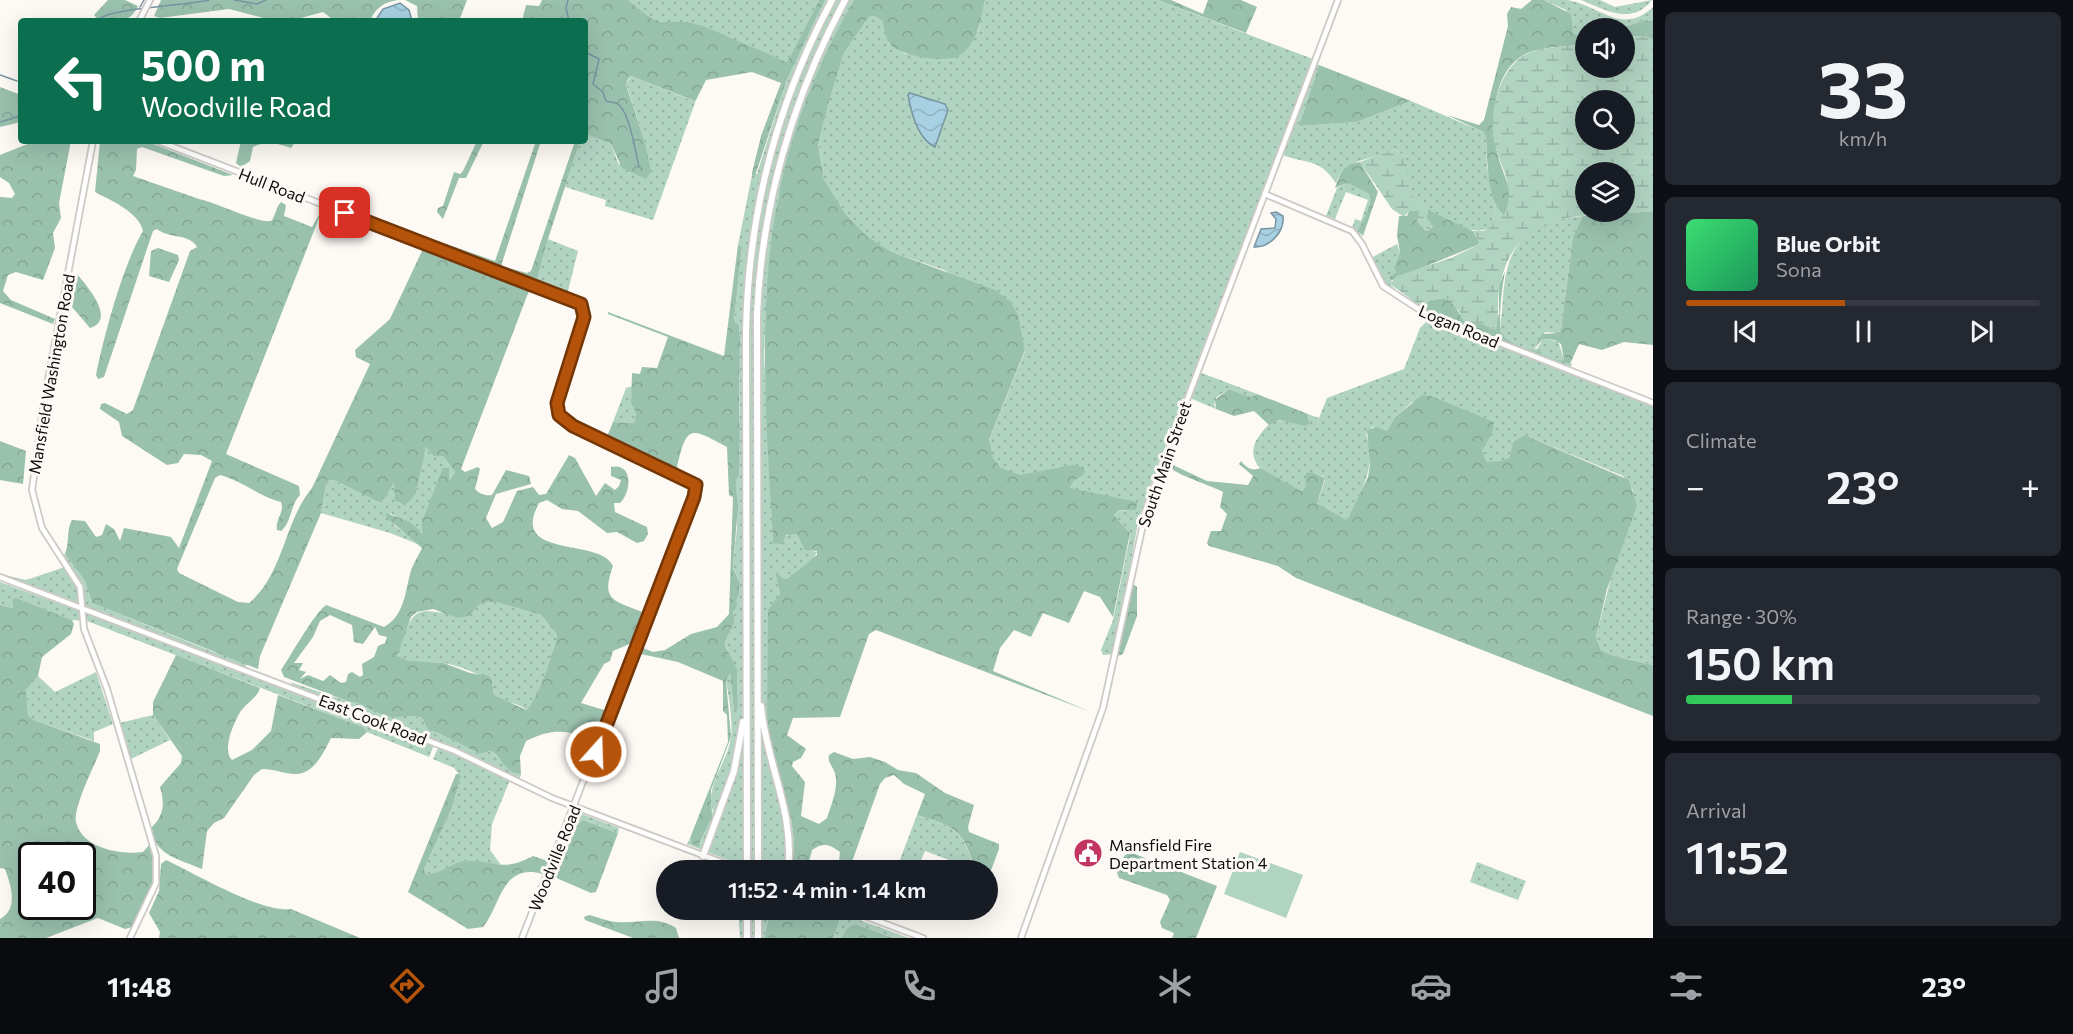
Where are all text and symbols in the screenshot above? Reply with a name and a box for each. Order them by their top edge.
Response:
map controls [1575,18,1635,222]
button: sound [1575,18,1635,78]
text: 500 m [141,38,266,90]
text: 33 [1818,39,1908,134]
icon: left [42,42,120,120]
text: Woodville Road [141,90,331,123]
button: search [1575,90,1635,150]
text: km/h [1839,126,1887,150]
button: layers [1575,162,1635,222]
street label: Hull Road [236,164,308,206]
pin [319,187,370,238]
icon: arrive [328,196,361,229]
text: Blue Orbit [1776,230,1880,257]
text: Sona [1776,257,1822,281]
street label: Mansfield Washington Road [24,272,78,476]
street label: Logan Road [1416,301,1502,351]
icon: previous [1729,315,1762,348]
icon: pause [1847,315,1880,348]
icon: next [1965,315,1998,348]
street label: South Main Street [1134,398,1195,529]
text: Climate [1686,428,1756,452]
text: 23° [1826,458,1899,513]
text: − [1686,465,1705,506]
text: + [2021,465,2040,506]
text: Range · 30% [1686,604,1797,628]
text: 150 km [1686,634,1835,689]
street label: East Cook Road [316,690,430,748]
position arrow [564,720,628,784]
text: Arrival [1686,798,1747,822]
street label: Woodville Road [524,802,584,914]
text: 11:52 [1686,828,1789,883]
place label: Mansfield Fire Department Station 4 [1109,835,1268,872]
public building icon: Mansfield Fire Department Station 4 [1072,837,1104,869]
speed limit sign: 40 [18,842,96,920]
text: 11:52 · 4 min · 1.4 km [728,876,926,903]
icon: directions [386,965,428,1007]
icon: music [642,965,684,1007]
icon: phone [898,965,940,1007]
icon: climate [1154,965,1196,1007]
icon: car [1410,965,1452,1007]
icon: filters [1665,965,1707,1007]
text: 11:48 [107,970,172,1003]
text: 23° [1921,970,1966,1003]

